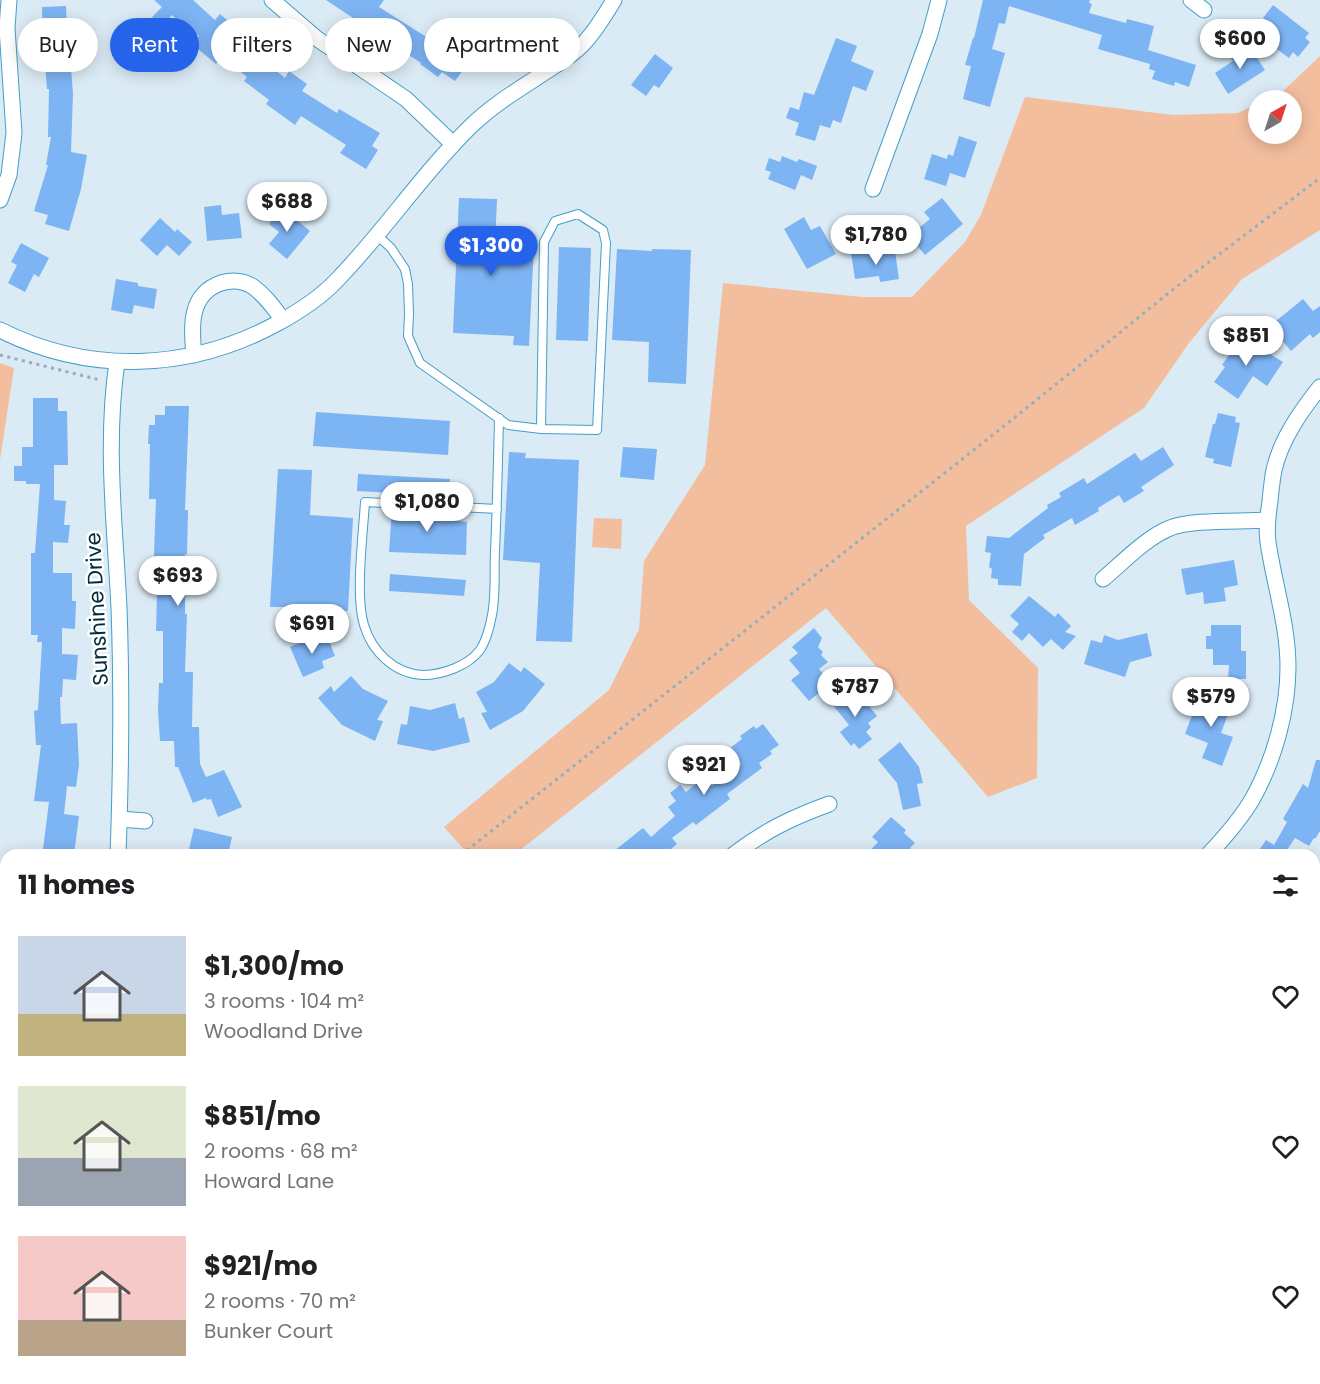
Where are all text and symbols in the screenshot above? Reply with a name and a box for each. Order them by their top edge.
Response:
chip: Buy [18,18,98,72]
chip: Rent [110,18,199,72]
chip: Filters [211,18,313,72]
chip: New [325,18,412,72]
chip: Apartment [424,18,580,72]
pin: $600 [1204,19,1276,70]
text: $600 [1214,24,1266,52]
north arrow [1248,90,1302,144]
map controls [1248,90,1302,144]
pin: $688 [251,182,323,233]
text: $688 [261,187,313,215]
pin: $1,780 [827,215,925,266]
text: $1,780 [844,220,908,248]
pin: $1,300 [442,226,540,277]
text: $1,300 [459,231,523,259]
pin: $851 [1210,316,1282,367]
text: $851 [1223,321,1269,349]
pin: $1,080 [378,482,476,533]
text: $1,080 [394,487,460,515]
street label: Sunshine Drive [78,532,115,686]
pin: $693 [142,556,214,607]
text: $693 [153,561,203,589]
pin: $691 [276,604,348,655]
text: $691 [289,609,335,637]
pin: $787 [819,667,891,718]
text: $787 [831,672,879,700]
pin: $579 [1175,677,1247,728]
text: $579 [1186,682,1236,710]
pin: $921 [668,745,740,796]
text: $921 [682,750,726,778]
text: 11 homes [18,867,135,903]
icon: filters [1269,869,1302,902]
text: $1,300/mo [204,948,344,984]
icon: home [66,960,138,1032]
icon: heart [1269,980,1302,1013]
text: 3 rooms · 104 m² [204,987,364,1015]
text: Woodland Drive [204,1017,363,1045]
text: $851/mo [204,1098,321,1134]
icon: home [66,1110,138,1182]
icon: heart [1269,1130,1302,1163]
text: 2 rooms · 68 m² [204,1137,358,1165]
text: Howard Lane [204,1167,334,1195]
text: $921/mo [204,1248,318,1284]
icon: home [66,1260,138,1332]
icon: heart [1269,1280,1302,1313]
text: 2 rooms · 70 m² [204,1287,356,1315]
text: Bunker Court [204,1317,333,1345]

